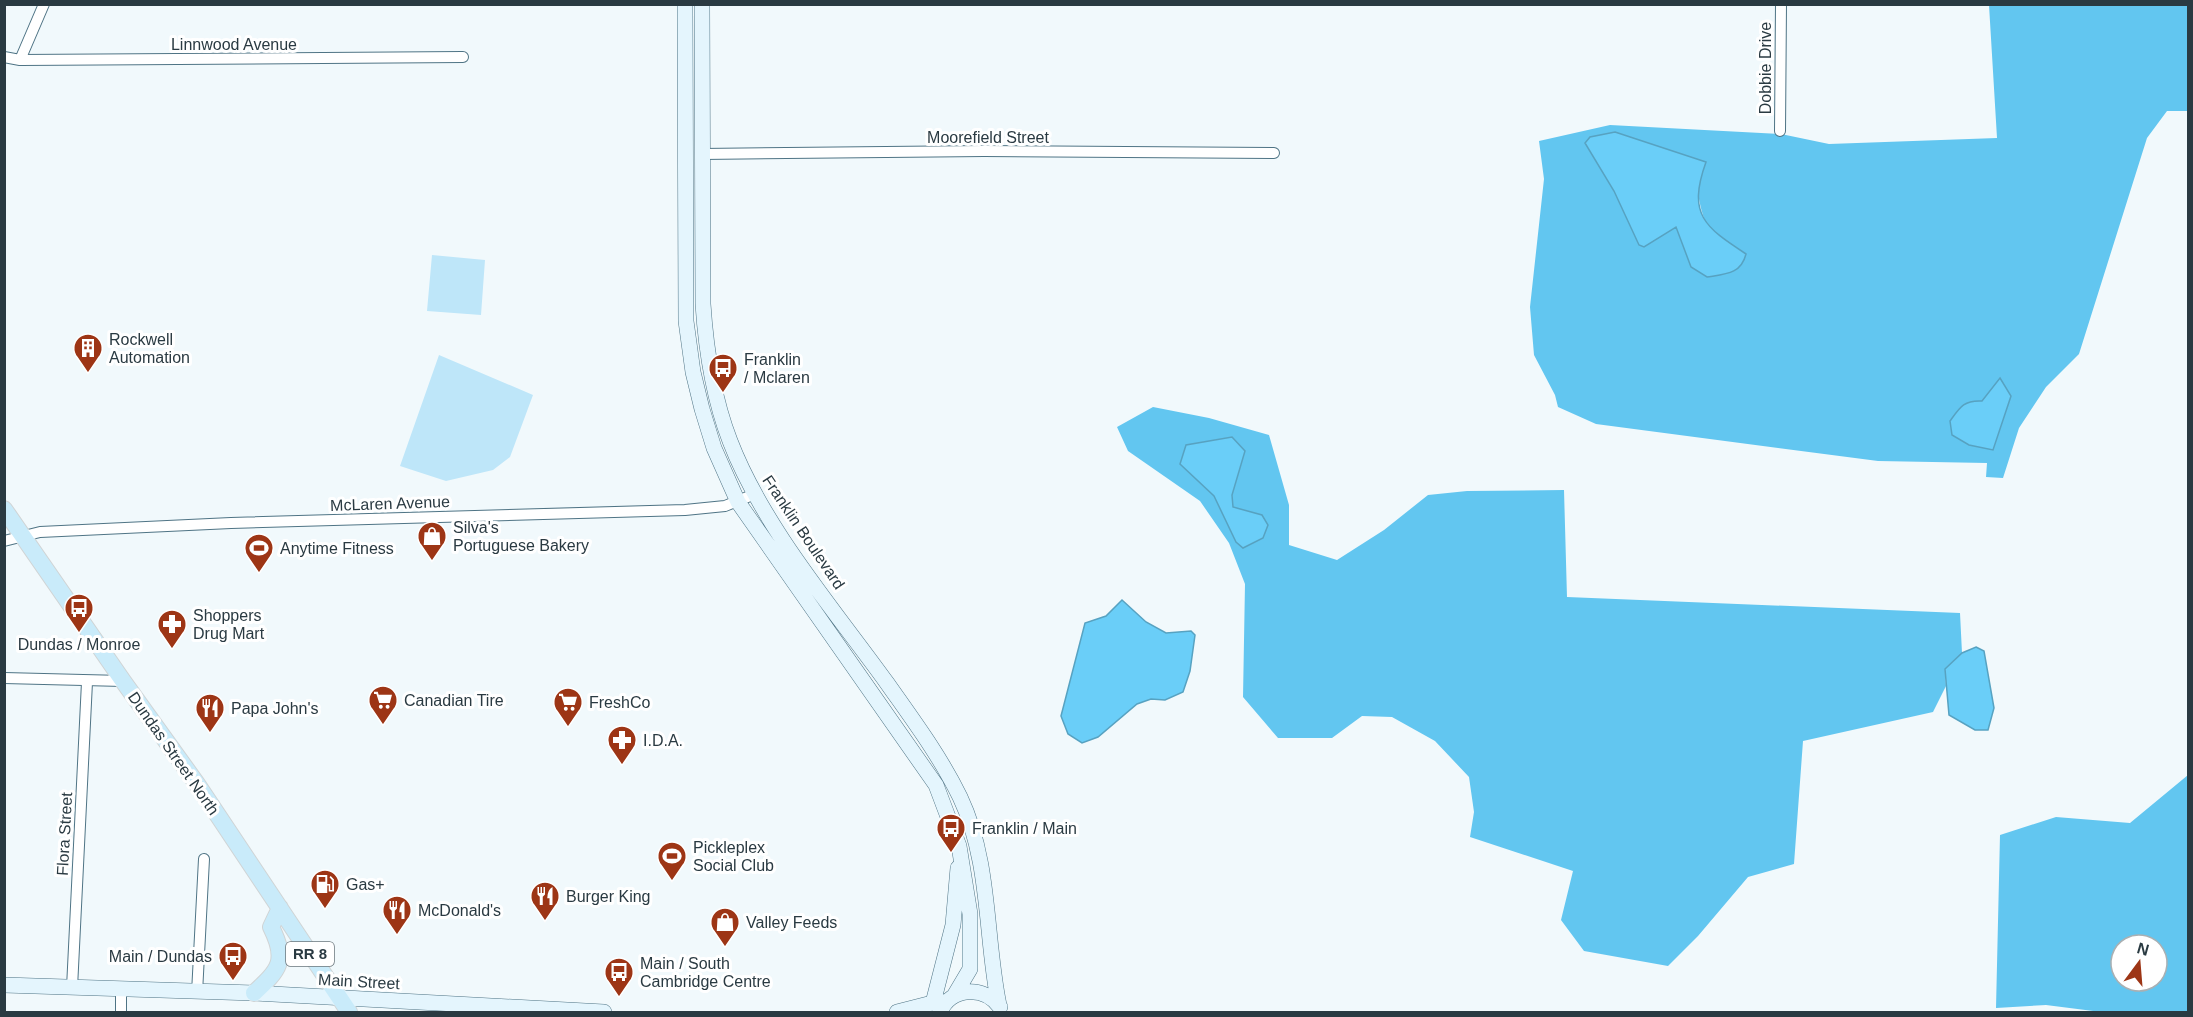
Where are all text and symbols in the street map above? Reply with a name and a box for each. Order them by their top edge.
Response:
street label: Dobbie Drive [1757,22,1774,114]
street label: Linnwood Avenue [171,36,297,53]
street label: Moorefield Street [927,129,1049,146]
place label: Rockwell Automation [109,331,190,366]
building icon: Rockwell Automation [72,332,104,374]
place label: Franklin / Mclaren [744,351,810,386]
bus stop icon: Franklin / Mclaren [707,352,739,394]
street label: Franklin Boulevard [759,472,848,592]
street label: McLaren Avenue [330,493,450,514]
place label: Silva's Portuguese Bakery [453,519,589,554]
shop icon: Silva's Portuguese Bakery [416,520,448,562]
sports icon: Anytime Fitness [243,532,275,574]
place label: Anytime Fitness [280,540,394,557]
bus stop icon: Dundas / Monroe [63,592,95,634]
place label: Shoppers Drug Mart [193,607,265,642]
pharmacy icon: Shoppers Drug Mart [156,608,188,650]
place label: Dundas / Monroe [18,636,140,653]
supermarket icon: Canadian Tire [367,684,399,726]
supermarket icon: FreshCo [552,686,584,728]
street label: Dundas Street North [125,689,222,818]
restaurant icon: Papa John's [194,692,226,734]
place label: Canadian Tire [404,692,504,709]
place label: FreshCo [589,694,650,711]
place label: Papa John's [231,700,319,717]
pharmacy icon: I.D.A. [606,724,638,766]
place label: I.D.A. [643,732,683,749]
street label: Flora Street [54,791,75,876]
bus stop icon: Franklin / Main [935,812,967,854]
place label: Franklin / Main [972,820,1077,837]
place label: Pickleplex Social Club [693,839,774,874]
sports icon: Pickleplex Social Club [656,840,688,882]
fuel station icon: Gas+ [309,868,341,910]
place label: Gas+ [346,876,385,893]
restaurant icon: Burger King [529,880,561,922]
place label: Burger King [566,888,651,905]
restaurant icon: McDonald's [381,894,413,936]
place label: McDonald's [418,902,501,919]
shop icon: Valley Feeds [709,906,741,948]
place label: Valley Feeds [746,914,837,931]
north arrow [2109,933,2169,993]
text: N [2135,939,2151,959]
bus stop icon: Main / Dundas [217,940,249,982]
road number: RR 8 [286,942,334,966]
place label: Main / Dundas [109,948,212,965]
place label: Main / South Cambridge Centre [640,955,771,990]
bus stop icon: Main / South Cambridge Centre [603,956,635,998]
street label: Main Street [318,971,401,992]

